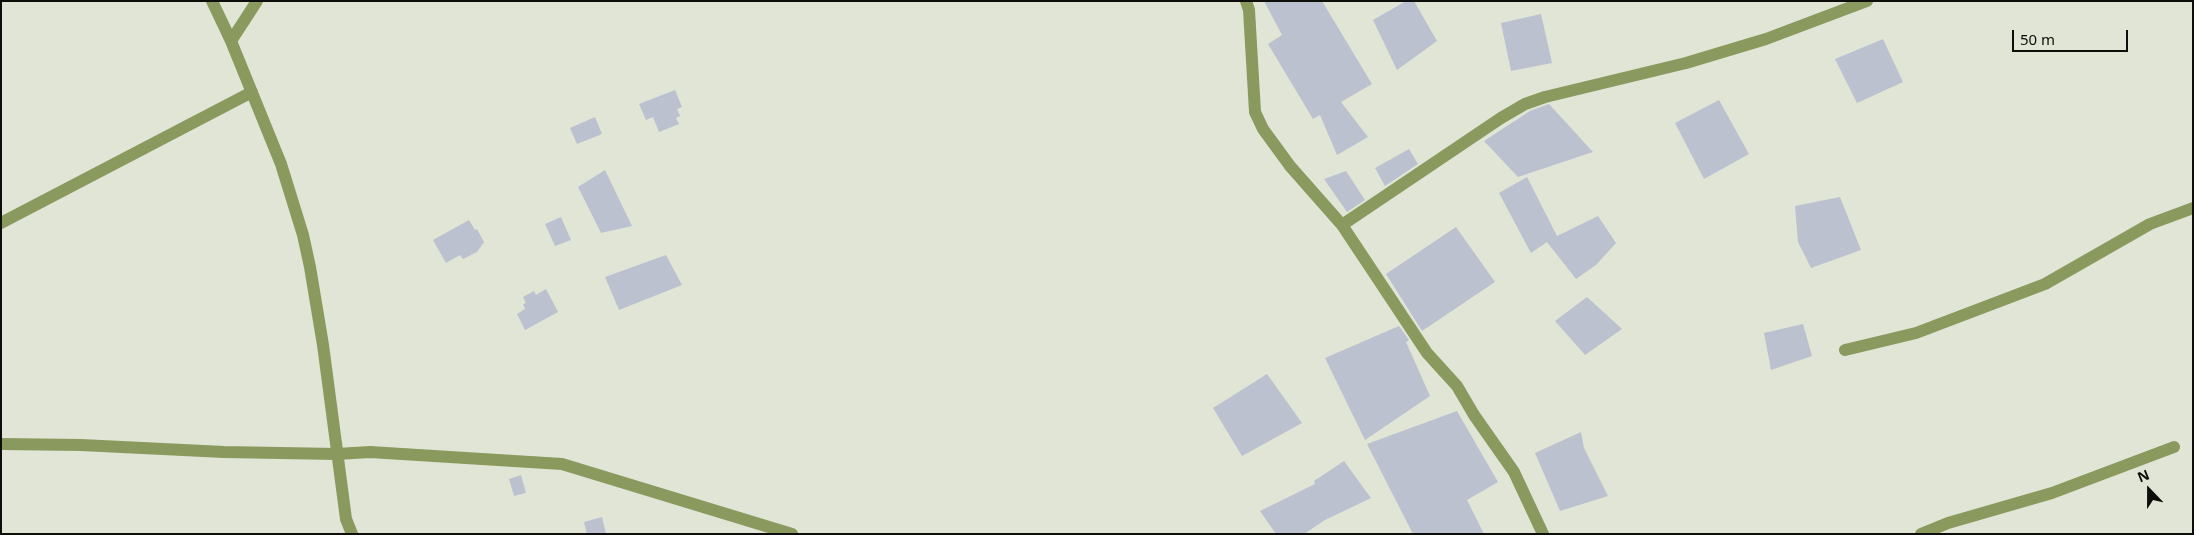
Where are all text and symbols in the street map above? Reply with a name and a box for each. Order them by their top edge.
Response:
scale bar [2014,20,2130,52]
text: 50 m [2020,29,2055,49]
north arrow [2124,465,2174,515]
text: N [2134,465,2152,487]

